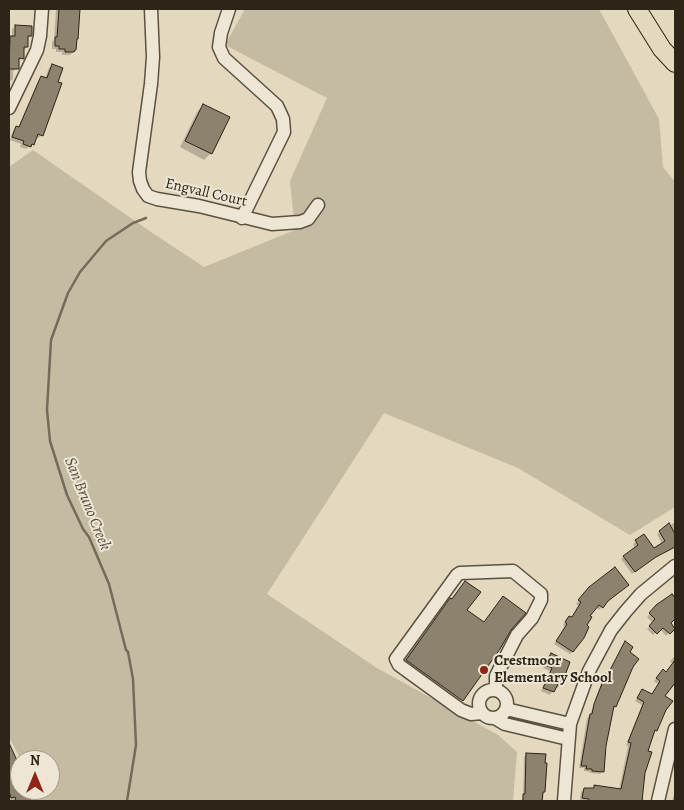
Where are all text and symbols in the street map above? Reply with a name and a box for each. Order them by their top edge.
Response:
street label: Engvall Court [163,175,249,211]
water label: San Bruno Creek [60,455,114,553]
place label: Crestmoor Elementary School [494,652,612,687]
marker: Crestmoor Elementary School [478,664,490,676]
north arrow [10,750,60,800]
text: N [30,751,40,770]

